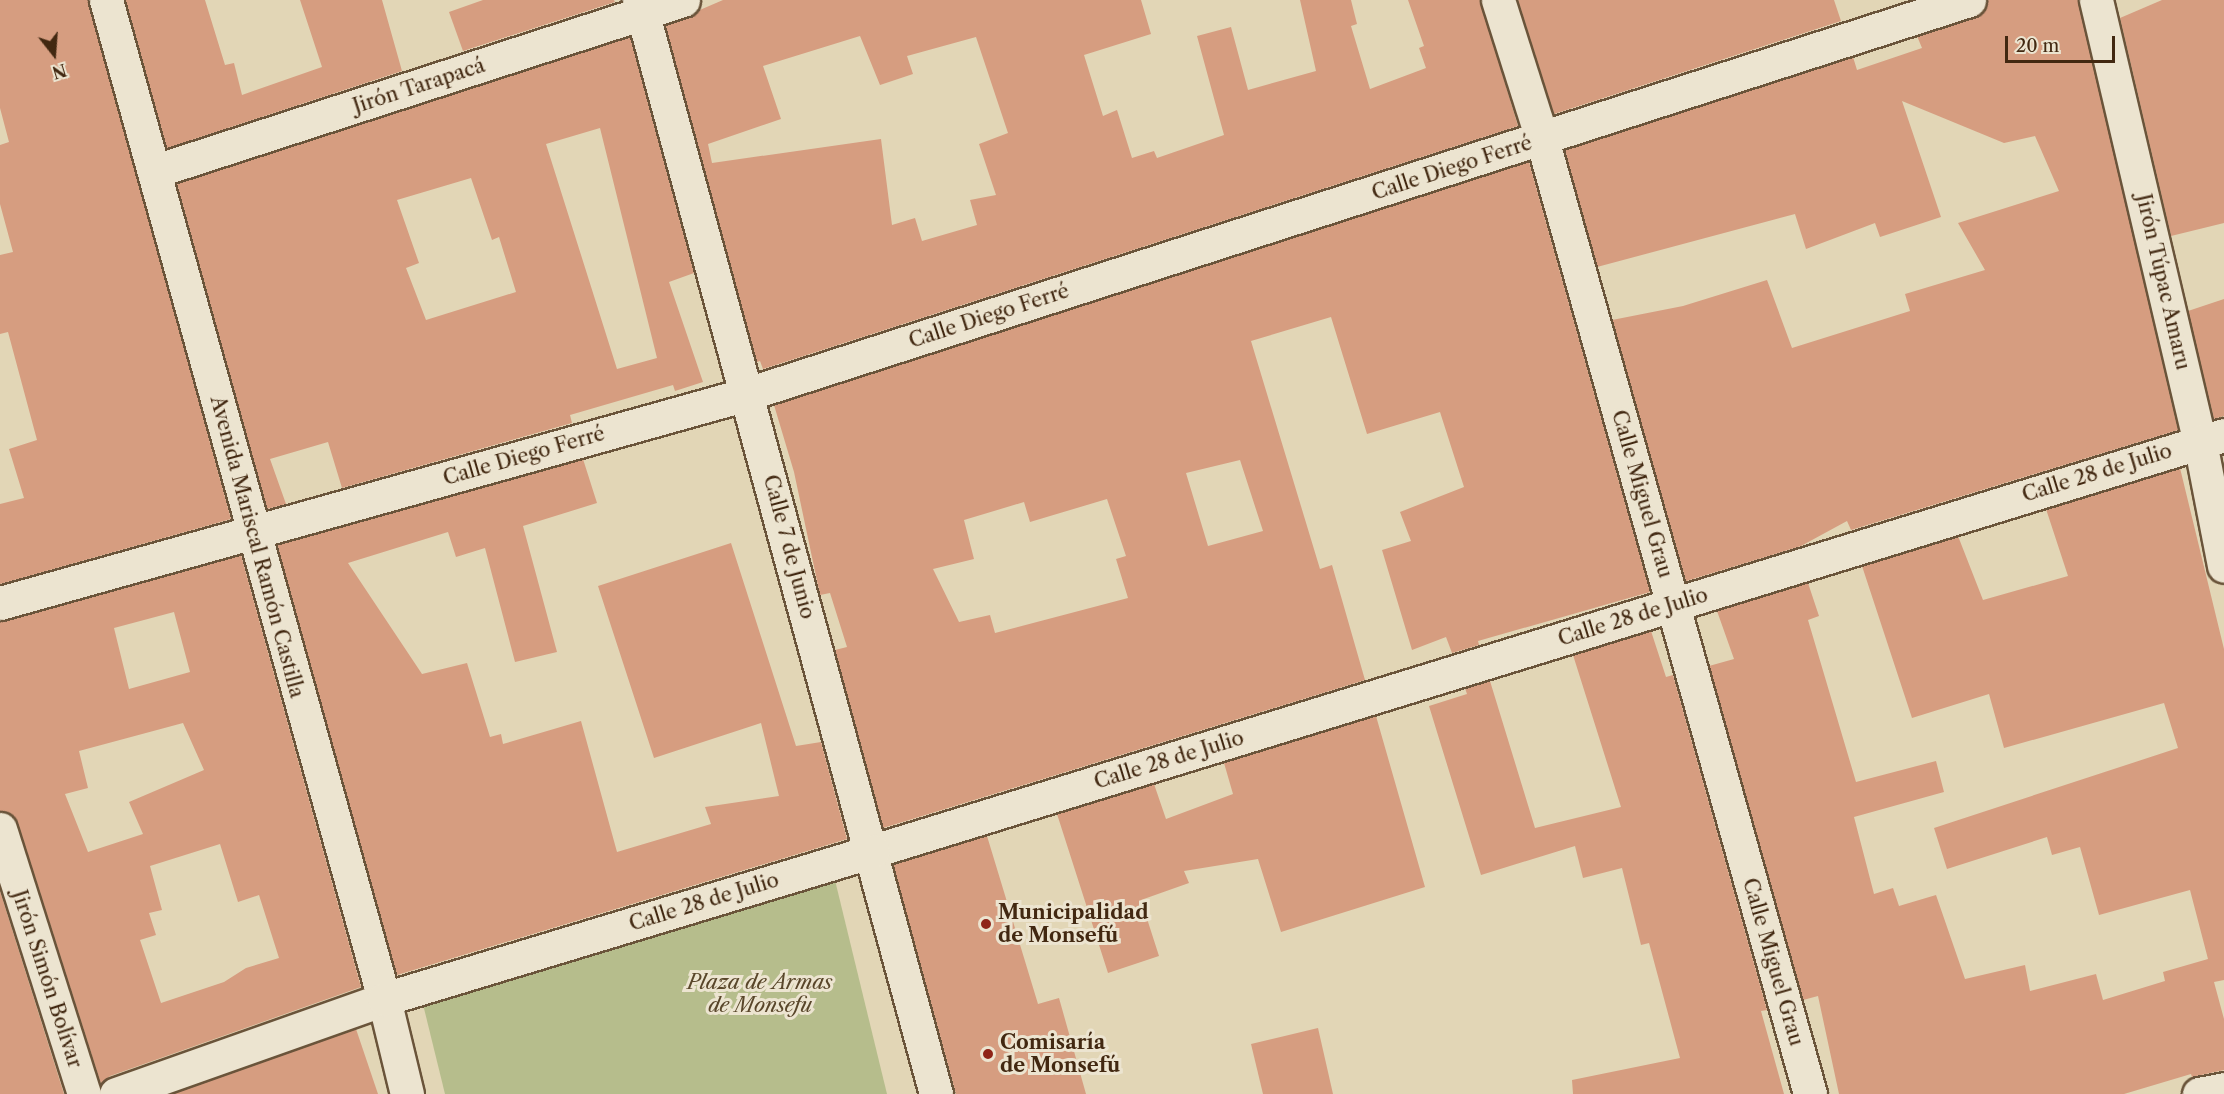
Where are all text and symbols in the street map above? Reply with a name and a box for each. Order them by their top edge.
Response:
north arrow [24,24,84,84]
scale bar [2008,24,2118,62]
text: 20 m [2016,35,2059,57]
street label: Jirón Tarapacá [350,53,488,119]
text: N [50,60,69,83]
street label: Calle Diego Ferré [1369,131,1535,205]
street label: Jirón Túpac Amaru [2131,191,2195,373]
street label: Calle Diego Ferré [906,279,1072,353]
street label: Avenida Mariscal Ramón Castilla [205,393,309,701]
street label: Calle Miguel Grau [1607,407,1677,581]
street label: Calle Diego Ferré [440,421,608,491]
street label: Calle 28 de Julio [2019,439,2175,507]
street label: Calle 7 de Junio [758,472,820,622]
street label: Calle 28 de Julio [1555,583,1711,651]
street label: Calle 28 de Julio [1091,726,1247,794]
street label: Calle 28 de Julio [626,868,782,936]
street label: Calle Miguel Grau [1738,875,1808,1049]
street label: Jirón Simón Bolívar [7,887,87,1071]
place label: Municipalidad de Monsefú [998,900,1148,947]
marker: Municipalidad de Monsefú [979,917,993,931]
park label: Plaza de Armas de Monsefu [687,971,833,1018]
place label: Comisaría de Monsefú [1000,1030,1120,1077]
marker: Comisaría de Monsefú [981,1047,995,1061]

